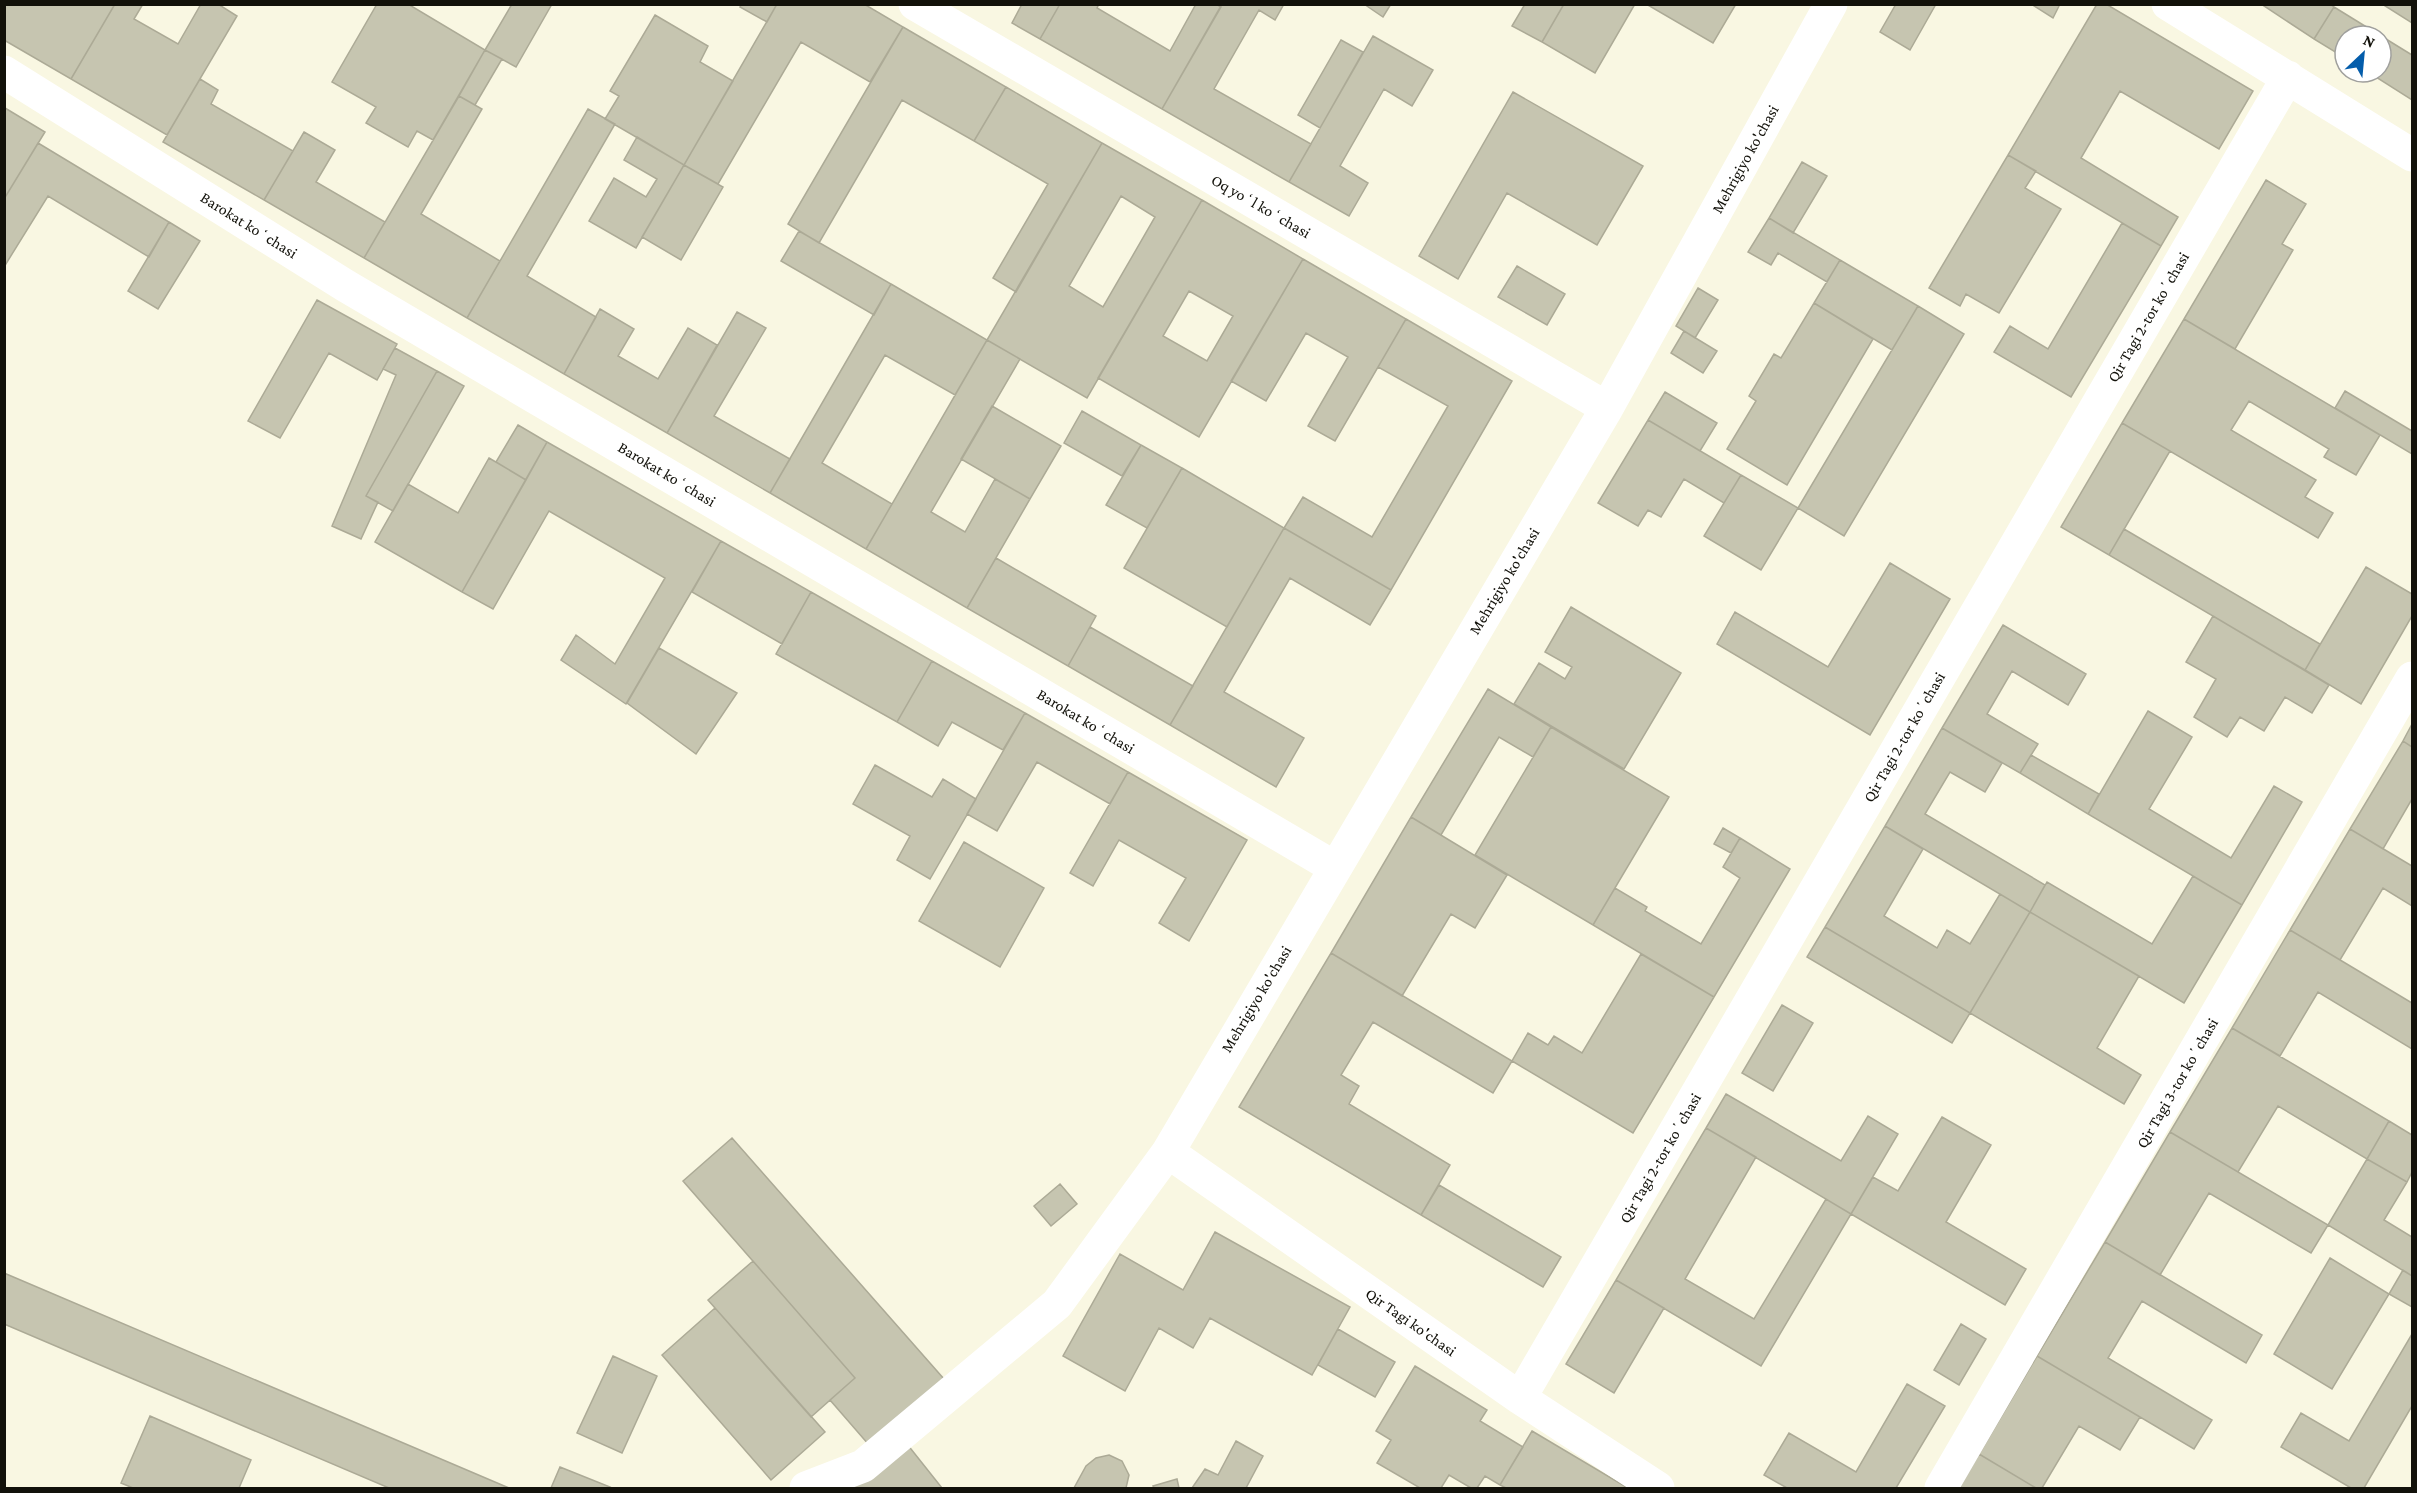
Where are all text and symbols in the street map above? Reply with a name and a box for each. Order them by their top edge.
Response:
north arrow [2333,24,2393,84]
text: N [2361,31,2378,51]
street label: Mehrigiyo ko'chasi [1708,102,1783,217]
street label: Oq yoʻl koʻchasi [1208,171,1314,242]
street label: Barokat koʻchasi [198,188,300,262]
street label: Qir Tagi 2-tor koʼchasi [2104,249,2193,385]
street label: Barokat koʻchasi [615,438,719,510]
street label: Mehrigiyo ko'chasi [1466,525,1543,638]
street label: Qir Tagi 2-tor koʼchasi [1860,669,1949,805]
street label: Barokat koʻchasi [1034,685,1138,757]
street label: Mehrigiyo ko'chasi [1218,943,1295,1056]
street label: Qir Tagi 3-tor koʼchasi [2133,1015,2222,1151]
street label: Qir Tagi 2-tor koʼchasi [1616,1090,1705,1226]
street label: Qir Tagi ko'chasi [1362,1285,1459,1360]

